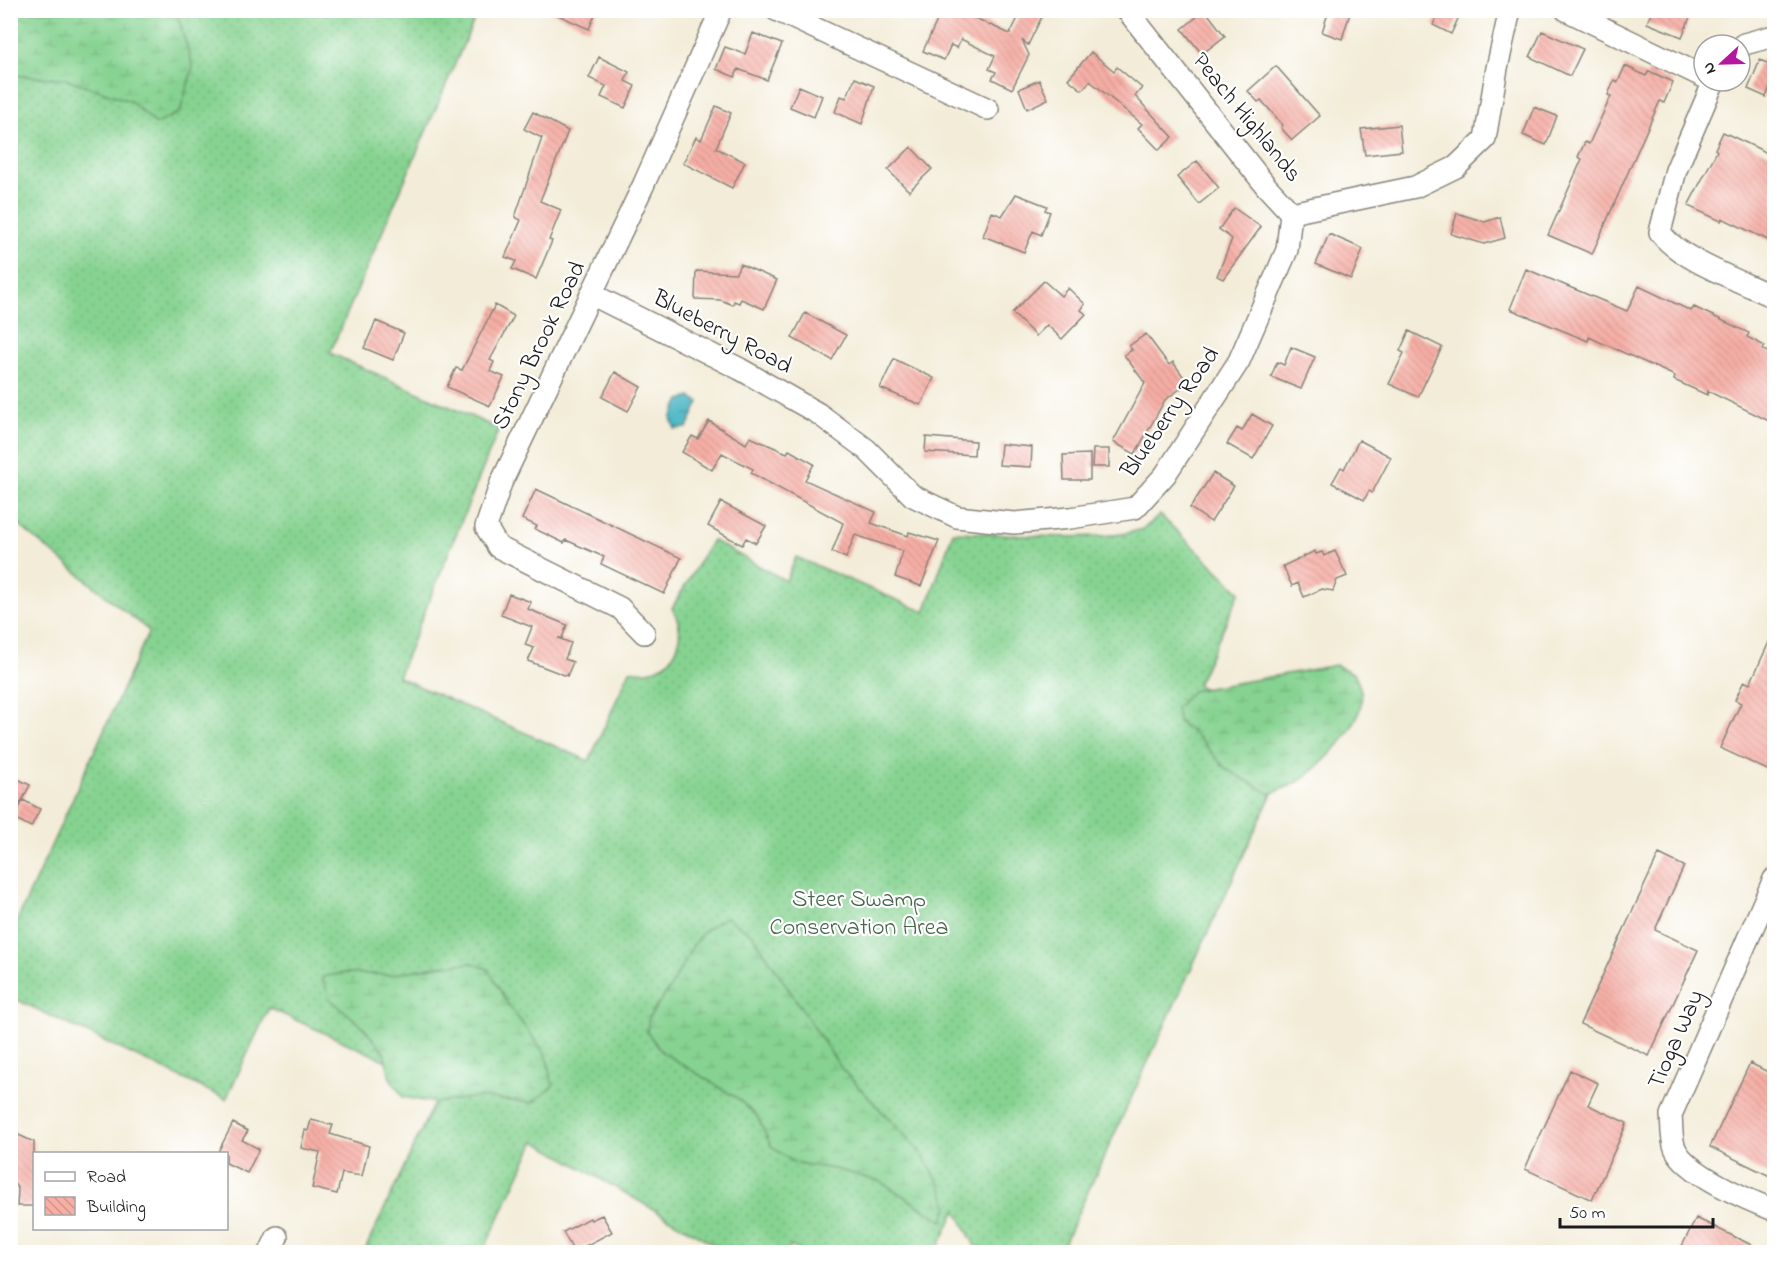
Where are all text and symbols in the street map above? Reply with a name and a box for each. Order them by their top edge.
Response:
north arrow [1692,33,1752,93]
street label: Peach Highlands [1183,45,1309,191]
text: N [1697,58,1723,77]
street label: Stony Brook Road [484,255,597,437]
street label: Blueberry Road [645,281,798,385]
street label: Blueberry Road [1112,340,1230,487]
park label: Steer Swamp Conservation Area [770,883,948,946]
street label: Tioga Way [1640,985,1715,1096]
legend [33,1152,228,1230]
text: Road [87,1165,126,1191]
scale bar [1560,1191,1713,1229]
text: Building [86,1195,146,1222]
text: 50 m [1569,1201,1606,1227]

